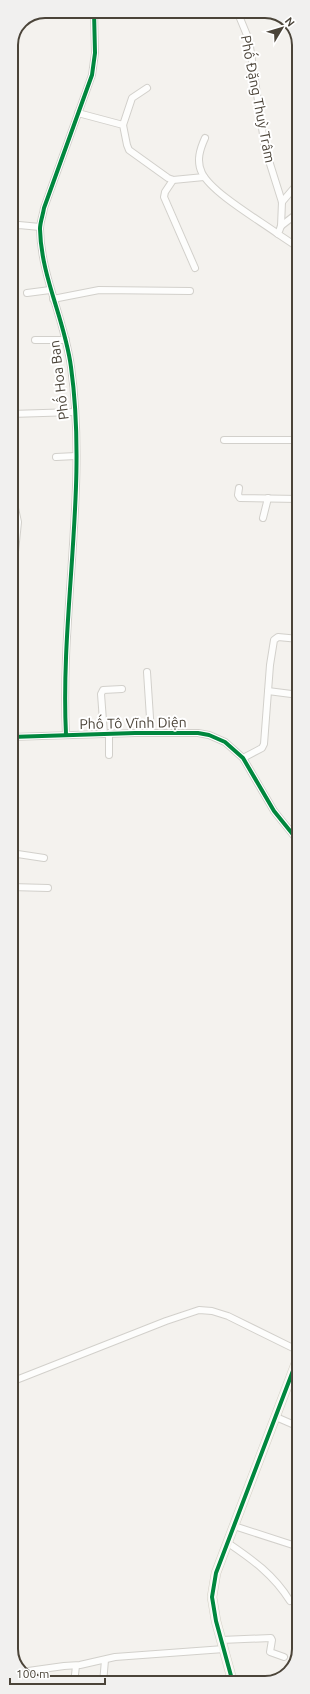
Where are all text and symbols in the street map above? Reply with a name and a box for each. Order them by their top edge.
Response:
north arrow [262,8,302,48]
text: N [283,15,297,29]
street label: Phố Đặng Thuỳ Trâm [238,33,281,164]
street label: Phố Hoa Ban [44,339,72,421]
street label: Phố Tô Vĩnh Diện [79,712,187,732]
scale bar [10,1660,105,1686]
text: 100 m [16,1667,49,1680]

